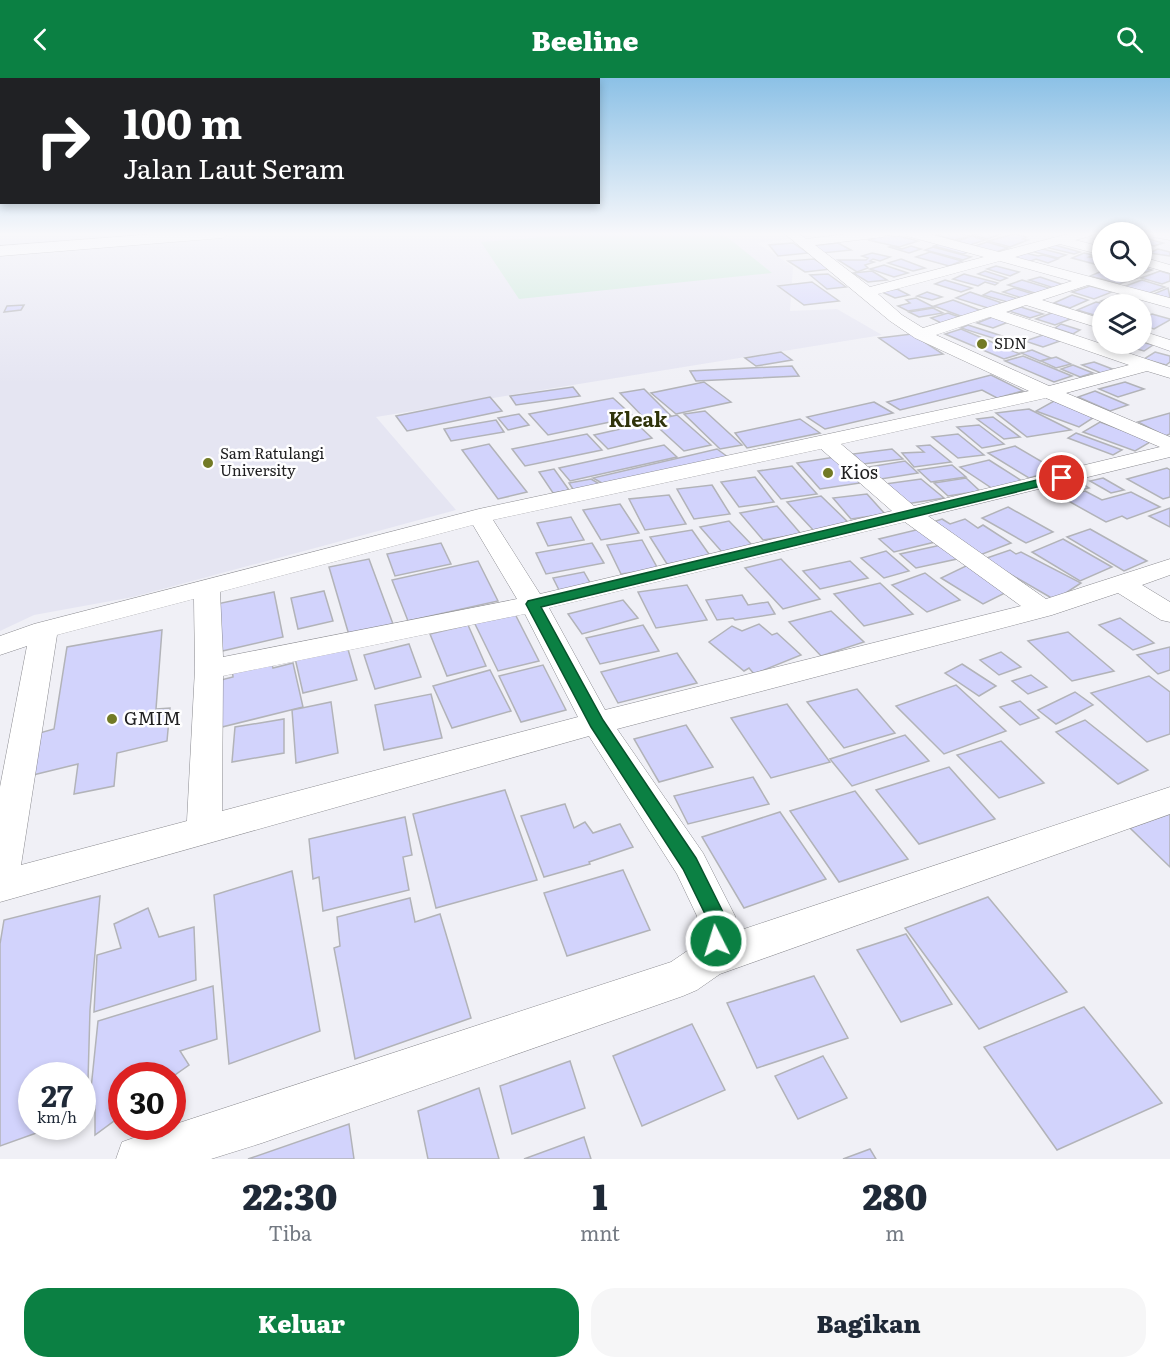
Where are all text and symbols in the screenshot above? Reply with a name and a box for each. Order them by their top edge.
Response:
text: Beeline [532,19,638,59]
icon: back [24,23,57,56]
icon: search [1113,23,1146,56]
text: 100 m [123,90,242,152]
icon: right [24,102,102,180]
text: Jalan Laut Seram [123,147,345,187]
map controls [1092,222,1152,354]
button: search [1092,222,1152,282]
button: layers [1092,294,1152,354]
place label: SDN [994,331,1027,354]
marker: SDN [975,337,989,351]
district label: Kleak [608,403,668,433]
place label: Sam Ratulangi University [220,441,324,481]
pin [1036,452,1087,503]
marker: Sam Ratulangi University [201,456,215,470]
place label: Kios [840,458,878,485]
icon: arrive [1045,461,1078,494]
marker: Kios [821,466,835,480]
place label: GMIM [124,704,181,731]
marker: GMIM [105,712,119,726]
position arrow [684,909,748,973]
speed limit sign: 30 [108,1062,186,1140]
text: 27 [41,1072,73,1116]
text: km/h [37,1105,77,1128]
text: 22:30 [243,1168,337,1221]
text: 1 [592,1168,607,1221]
text: 280 [862,1168,927,1221]
text: Tiba [268,1217,312,1247]
text: mnt [580,1217,620,1247]
text: m [885,1217,905,1247]
button: Keluar [24,1288,579,1357]
button: Bagikan [591,1288,1146,1357]

